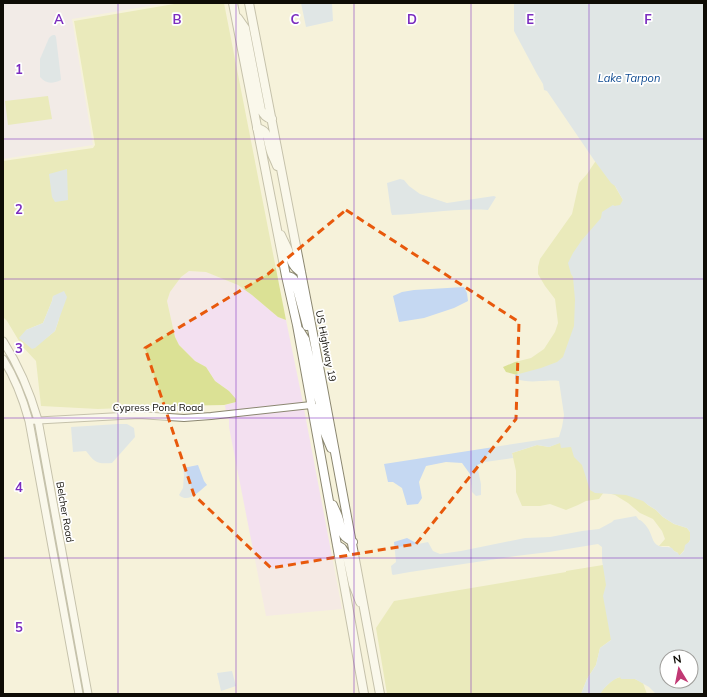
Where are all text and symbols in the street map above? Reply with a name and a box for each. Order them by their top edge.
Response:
text: A [54,11,64,27]
text: B [173,11,182,27]
text: C [291,11,300,27]
text: D [407,11,417,27]
text: E [526,11,534,27]
text: F [644,11,652,27]
text: 1 [15,61,23,77]
water label: Lake Tarpon [598,71,660,85]
text: 2 [15,201,23,217]
street label: US Highway 19 [313,309,339,383]
text: 3 [15,340,23,356]
street label: Cypress Pond Road [113,401,203,414]
text: 4 [15,479,23,495]
street label: Belcher Road [53,481,77,543]
text: 5 [15,619,23,635]
north arrow [659,649,699,689]
text: N [672,652,683,667]

